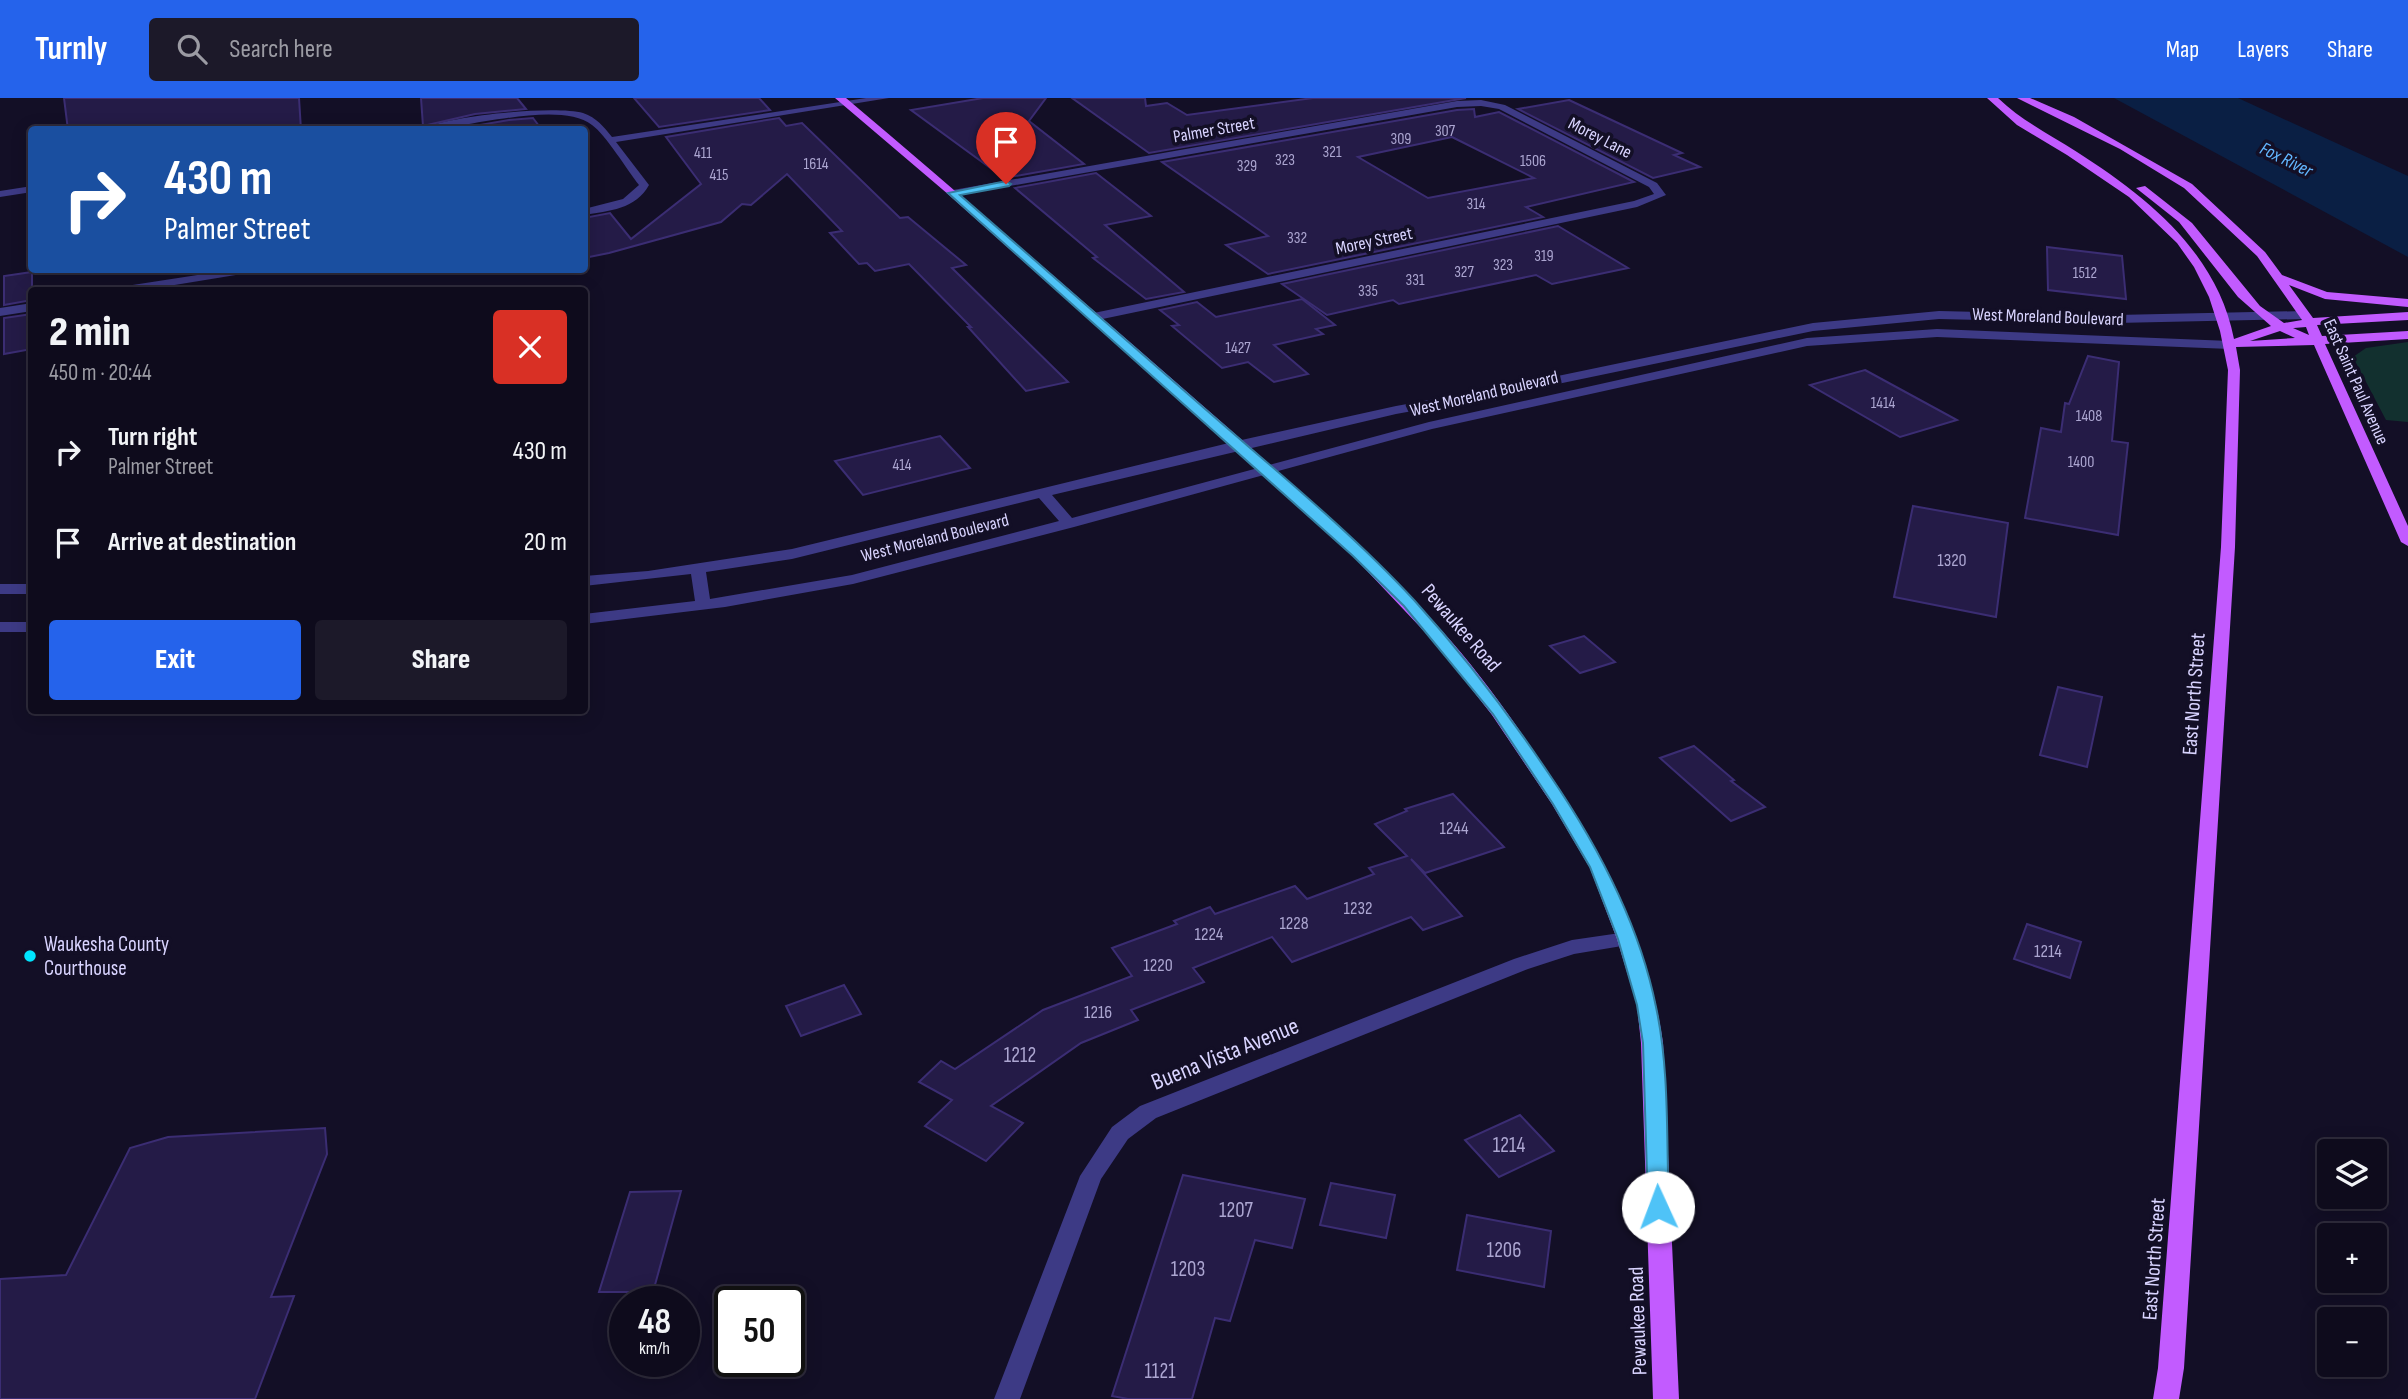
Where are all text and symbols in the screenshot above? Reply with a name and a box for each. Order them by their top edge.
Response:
search box [149,18,639,81]
text: Turnly [35,29,107,69]
icon: search [173,30,211,68]
text: Search here [229,34,333,65]
text: Map [2166,35,2199,64]
text: Layers [2237,35,2289,64]
text: Share [2327,35,2373,64]
pin [976,112,1036,184]
street label: Palmer Street [1172,112,1257,147]
street label: Morey Lane [1565,113,1635,163]
house number: 307 [1435,122,1456,141]
icon: arrive [987,123,1025,161]
house number: 309 [1391,130,1411,149]
water label: Fox River [2256,137,2317,183]
house number: 321 [1323,143,1342,162]
house number: 411 [694,144,712,163]
text: 430 m [164,150,272,209]
house number: 323 [1275,151,1295,170]
house number: 1506 [1520,152,1546,171]
icon: right [49,154,140,245]
house number: 1614 [804,155,829,174]
house number: 329 [1237,157,1257,176]
house number: 415 [710,166,728,185]
house number: 314 [1467,195,1486,214]
text: Palmer Street [164,210,311,249]
street label: Morey Street [1334,223,1415,259]
house number: 332 [1287,229,1307,248]
house number: 319 [1534,247,1554,266]
house number: 323 [1493,256,1513,275]
house number: 327 [1454,263,1474,282]
house number: 1512 [2073,264,2097,283]
house number: 331 [1405,271,1425,290]
house number: 335 [1358,282,1378,301]
street label: West Moreland Boulevard [1972,304,2124,330]
text: 2 min [49,307,130,358]
button: close [493,310,567,384]
street label: East Saint Paul Avenue [2319,316,2393,448]
house number: 1427 [1225,339,1251,358]
text: 450 m · 20:44 [49,359,152,387]
street label: West Moreland Boulevard [1408,367,1560,421]
house number: 1414 [1871,394,1896,413]
house number: 1408 [2076,407,2102,426]
text: Turn right [108,422,197,453]
icon: right [49,433,87,471]
text: 430 m [513,436,567,467]
text: Palmer Street [108,453,213,481]
house number: 1400 [2068,453,2094,472]
house number: 414 [892,456,912,475]
street label: West Moreland Boulevard [859,509,1011,567]
icon: arrive [49,524,87,562]
text: Arrive at destination [108,527,296,558]
text: 20 m [524,527,567,558]
house number: 1320 [1937,550,1967,571]
street label: Pewaukee Road [1416,579,1506,677]
button: Exit [49,620,301,700]
button: Share [315,620,567,700]
street label: East North Street [2177,632,2211,756]
house number: 1244 [1440,818,1469,839]
house number: 1232 [1344,898,1372,919]
house number: 1228 [1279,913,1309,934]
house number: 1224 [1195,924,1224,945]
place label: Waukesha County Courthouse [44,932,169,981]
house number: 1214 [2034,941,2062,962]
marker: Waukesha County Courthouse [22,948,38,964]
house number: 1220 [1143,955,1173,976]
house number: 1216 [1084,1002,1112,1023]
street label: Buena Vista Avenue [1147,1011,1303,1097]
house number: 1212 [1004,1043,1036,1068]
house number: 1214 [1493,1133,1525,1158]
map controls [2317,1139,2387,1377]
button: layers [2317,1139,2387,1209]
position arrow [1621,1170,1695,1244]
street label: East North Street [2137,1197,2171,1321]
house number: 1207 [1219,1198,1254,1223]
button: + [2317,1223,2387,1293]
house number: 1206 [1487,1238,1521,1263]
house number: 1203 [1171,1257,1205,1282]
street label: Pewaukee Road [1624,1266,1652,1376]
speed limit sign: 50 [714,1286,805,1377]
text: 48 [638,1301,671,1344]
button: − [2317,1307,2387,1377]
text: km/h [639,1338,670,1359]
house number: 1121 [1145,1359,1176,1384]

